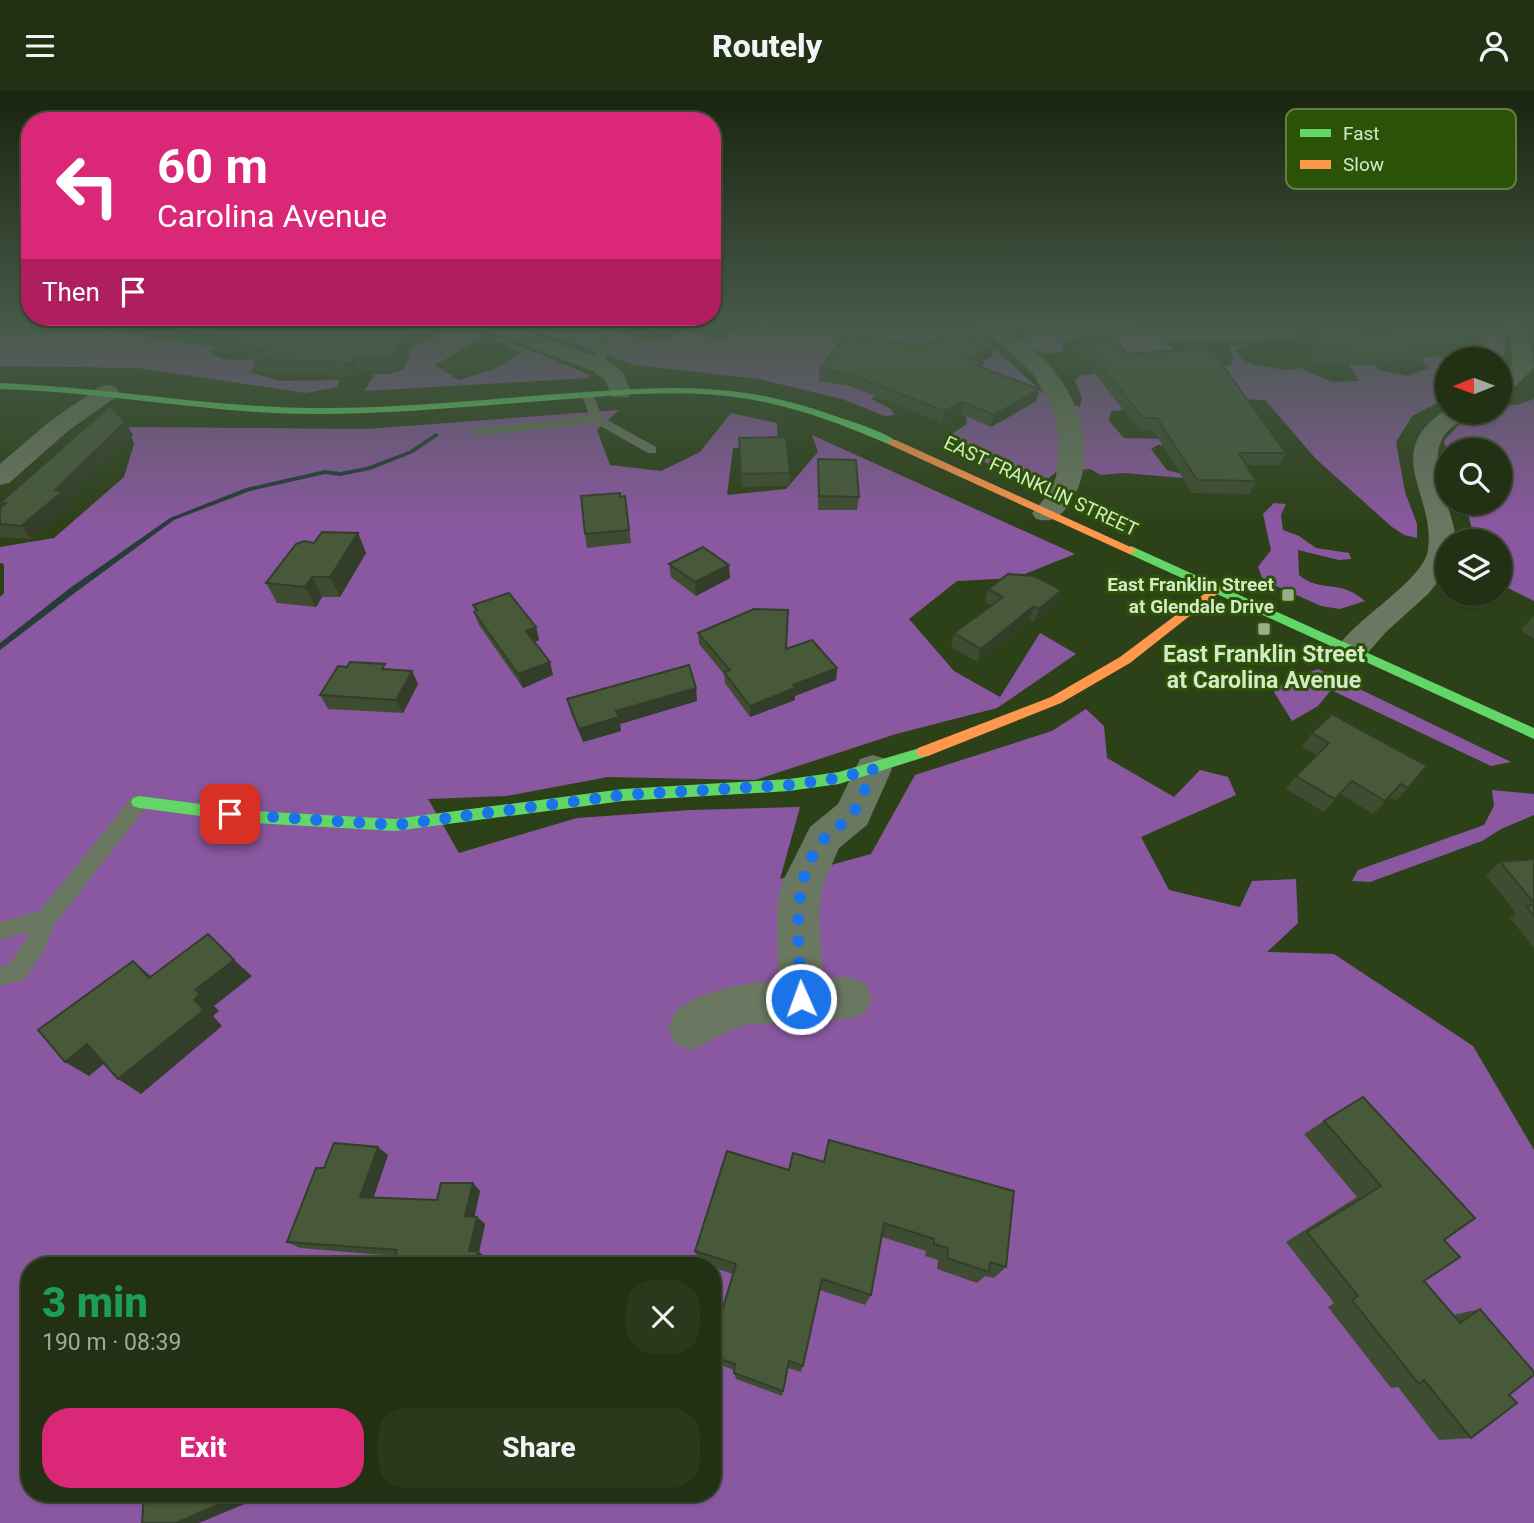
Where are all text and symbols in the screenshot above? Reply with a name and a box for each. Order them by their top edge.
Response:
icon: menu [21,27,59,65]
text: Routely [712,27,822,65]
icon: person [1475,27,1513,65]
legend [1286,109,1516,189]
text: Fast [1343,122,1380,145]
text: 60 m [157,138,268,195]
icon: left [42,140,133,231]
text: Slow [1343,153,1384,176]
text: Carolina Avenue [157,197,387,235]
icon: arrive [114,273,152,311]
text: Then [42,277,100,307]
north arrow [1435,347,1512,423]
map controls [1435,347,1512,606]
street label: EAST FRANKLIN STREET [940,431,1142,541]
button: search [1435,438,1512,515]
button: layers [1435,529,1512,606]
place label: East Franklin Street at Glendale Drive [1107,573,1275,618]
marker: East Franklin Street at Glendale Drive [1280,587,1296,603]
marker: East Franklin Street at Carolina Avenue [1256,621,1272,637]
place label: East Franklin Street at Carolina Avenue [1163,641,1365,694]
pin [200,784,260,844]
icon: arrive [211,795,249,833]
position arrow [764,962,838,1036]
text: 3 min [42,1278,148,1327]
button: close [626,1280,700,1354]
text: 190 m · 08:39 [42,1329,181,1356]
button: Exit [42,1408,364,1488]
button: Share [378,1408,700,1488]

